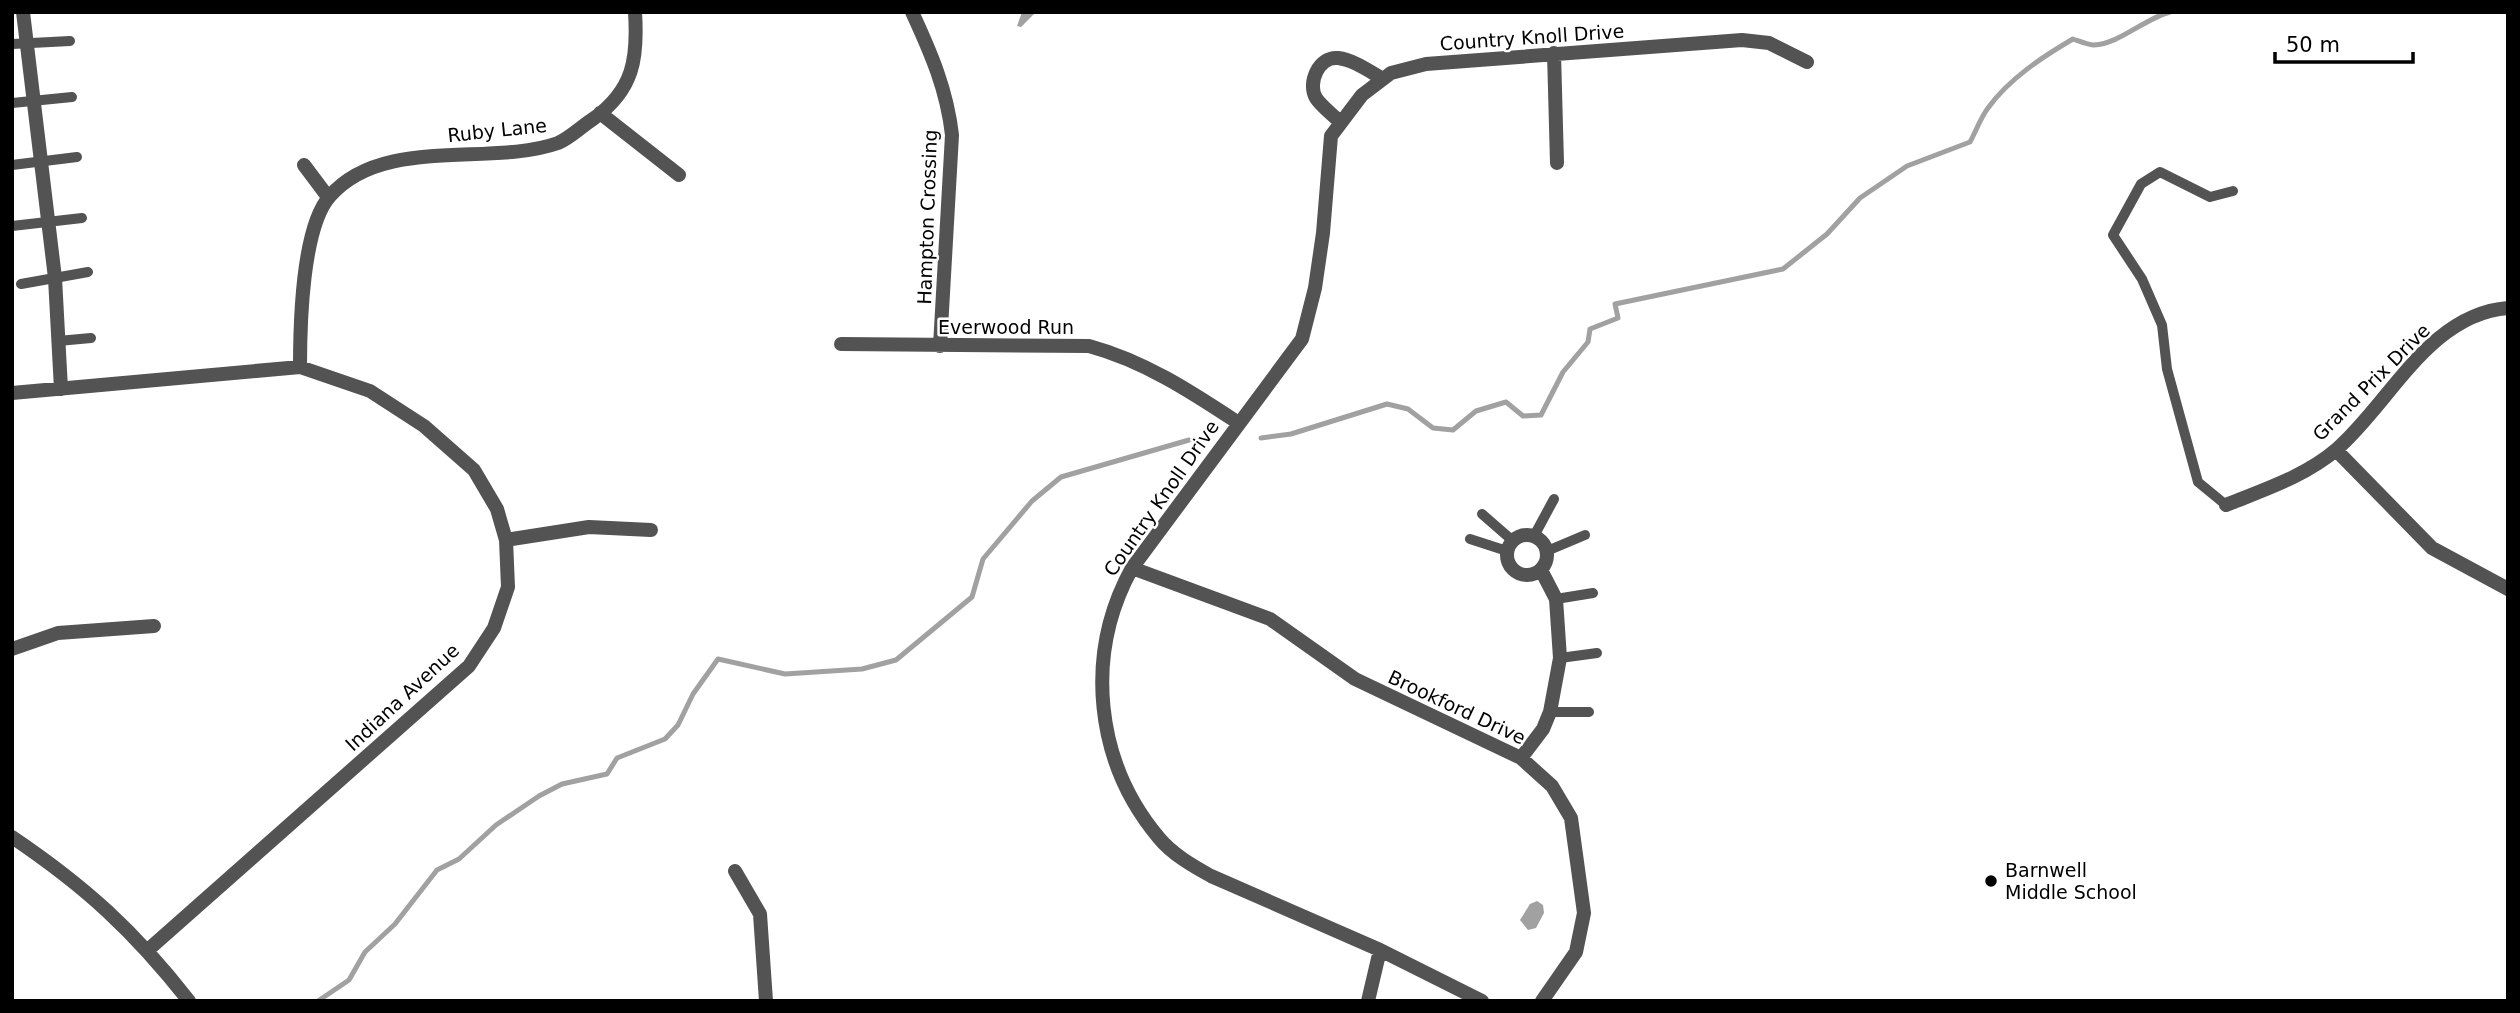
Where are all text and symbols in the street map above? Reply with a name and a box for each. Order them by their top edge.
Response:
street label: Country Knoll Drive [1439,20,1625,54]
scale bar [2275,21,2413,65]
text: 50 m [2286,33,2340,57]
street label: Ruby Lane [446,114,548,146]
street label: Hampton Crossing [913,129,941,305]
street label: Everwood Run [938,316,1074,338]
street label: Grand Prix Drive [2308,319,2434,445]
street label: Country Knoll Drive [1099,416,1223,580]
street label: Indiana Avenue [341,639,463,755]
street label: Brookford Drive [1385,665,1529,749]
place label: Barnwell Middle School [2005,859,2137,903]
marker: Barnwell Middle School [1983,873,1999,889]

